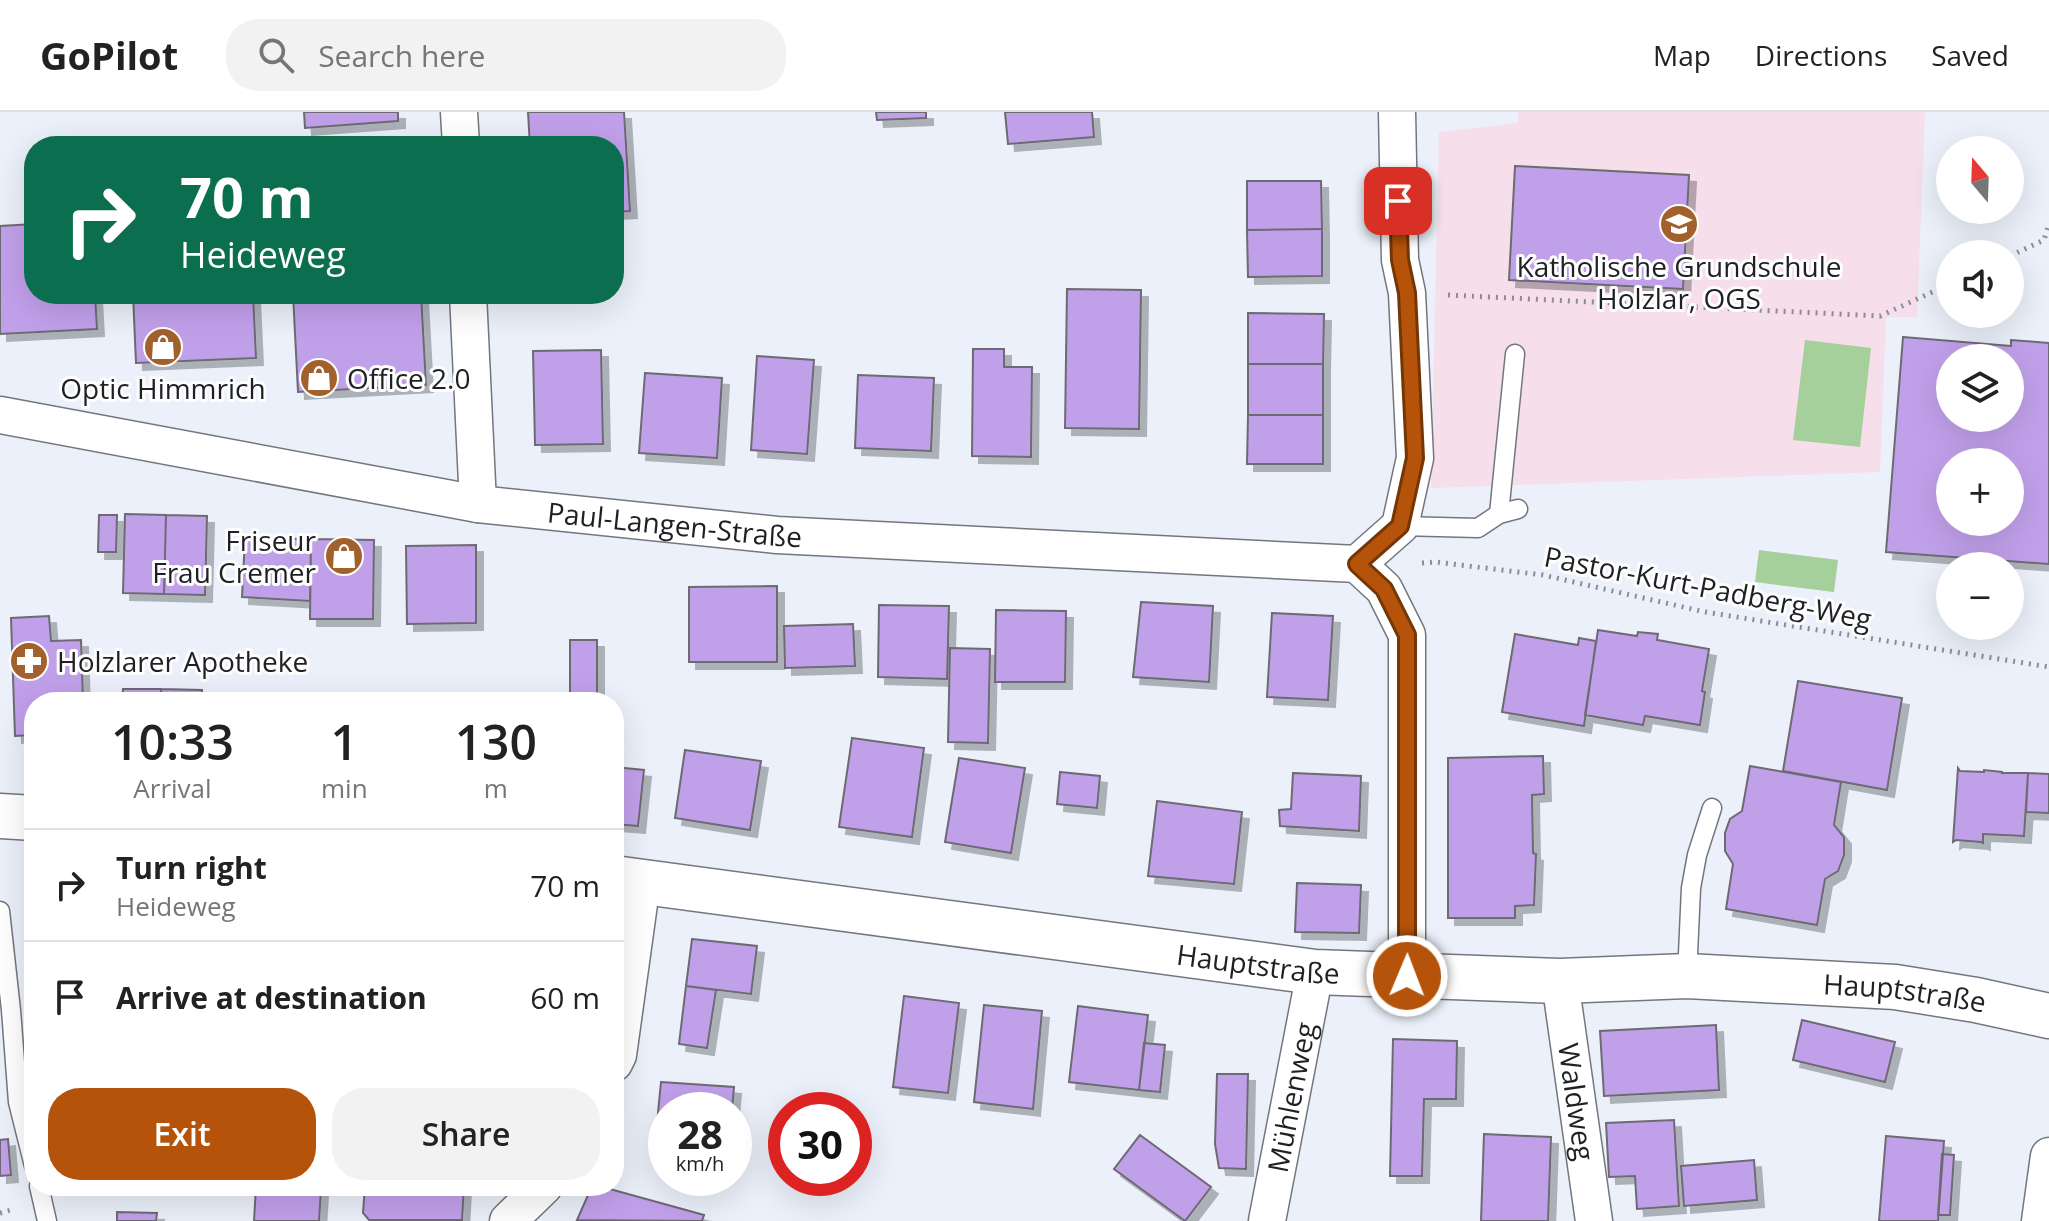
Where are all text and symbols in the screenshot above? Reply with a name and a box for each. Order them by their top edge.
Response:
search box [226,19,786,91]
text: GoPilot [40,29,178,81]
icon: search [254,33,298,77]
text: Search here [318,35,485,76]
text: Map [1653,36,1711,74]
text: Directions [1755,36,1887,74]
text: Saved [1931,36,2009,74]
north arrow [1936,136,2024,224]
map controls [1936,136,2024,640]
text: 70 m [180,158,314,234]
pin [1364,167,1432,235]
icon: right [48,168,152,272]
icon: arrive [1376,179,1420,223]
school or university icon: Katholische Grundschule Holzlar, OGS [1658,203,1700,245]
text: Heideweg [180,230,346,279]
button: sound [1936,240,2024,328]
place label: Katholische Grundschule Holzlar, OGS [1517,247,1841,317]
shop icon: Optic Himmrich [142,326,184,368]
button: layers [1936,344,2024,432]
shop icon: Office 2.0 [298,357,340,399]
place label: Office 2.0 [347,359,470,397]
place label: Optic Himmrich [60,369,266,407]
button: + [1936,448,2024,536]
street label: Paul-Langen-Straße [546,492,803,555]
place label: Friseur Frau Cremer [152,521,317,591]
shop icon: Friseur Frau Cremer [323,535,365,577]
street label: Pastor-Kurt-Padberg-Weg [1541,537,1875,637]
button: − [1936,552,2024,640]
pharmacy icon: Holzlarer Apotheke [8,640,50,682]
place label: Holzlarer Apotheke [57,642,308,680]
text: 10:33 [111,709,234,774]
text: 1 [331,709,358,774]
text: 130 [455,709,537,774]
text: Arrival [133,770,212,806]
text: min [321,770,368,806]
text: m [484,770,508,806]
text: Turn right [116,847,267,888]
icon: right [48,863,92,907]
text: 70 m [530,865,600,906]
text: Heideweg [116,888,236,924]
position arrow [1365,934,1449,1018]
street label: Hauptstraße [1174,935,1340,992]
street label: Hauptstraße [1822,964,1990,1021]
icon: arrive [48,975,92,1019]
text: Arrive at destination [116,977,427,1018]
text: 60 m [530,977,600,1018]
street label: Mühlenweg [1258,1019,1324,1176]
street label: Waldweg [1550,1041,1604,1163]
button: Exit [48,1088,316,1180]
button: Share [332,1088,600,1180]
speed limit sign: 30 [768,1092,872,1196]
text: 28 [677,1106,723,1161]
text: km/h [676,1150,724,1177]

